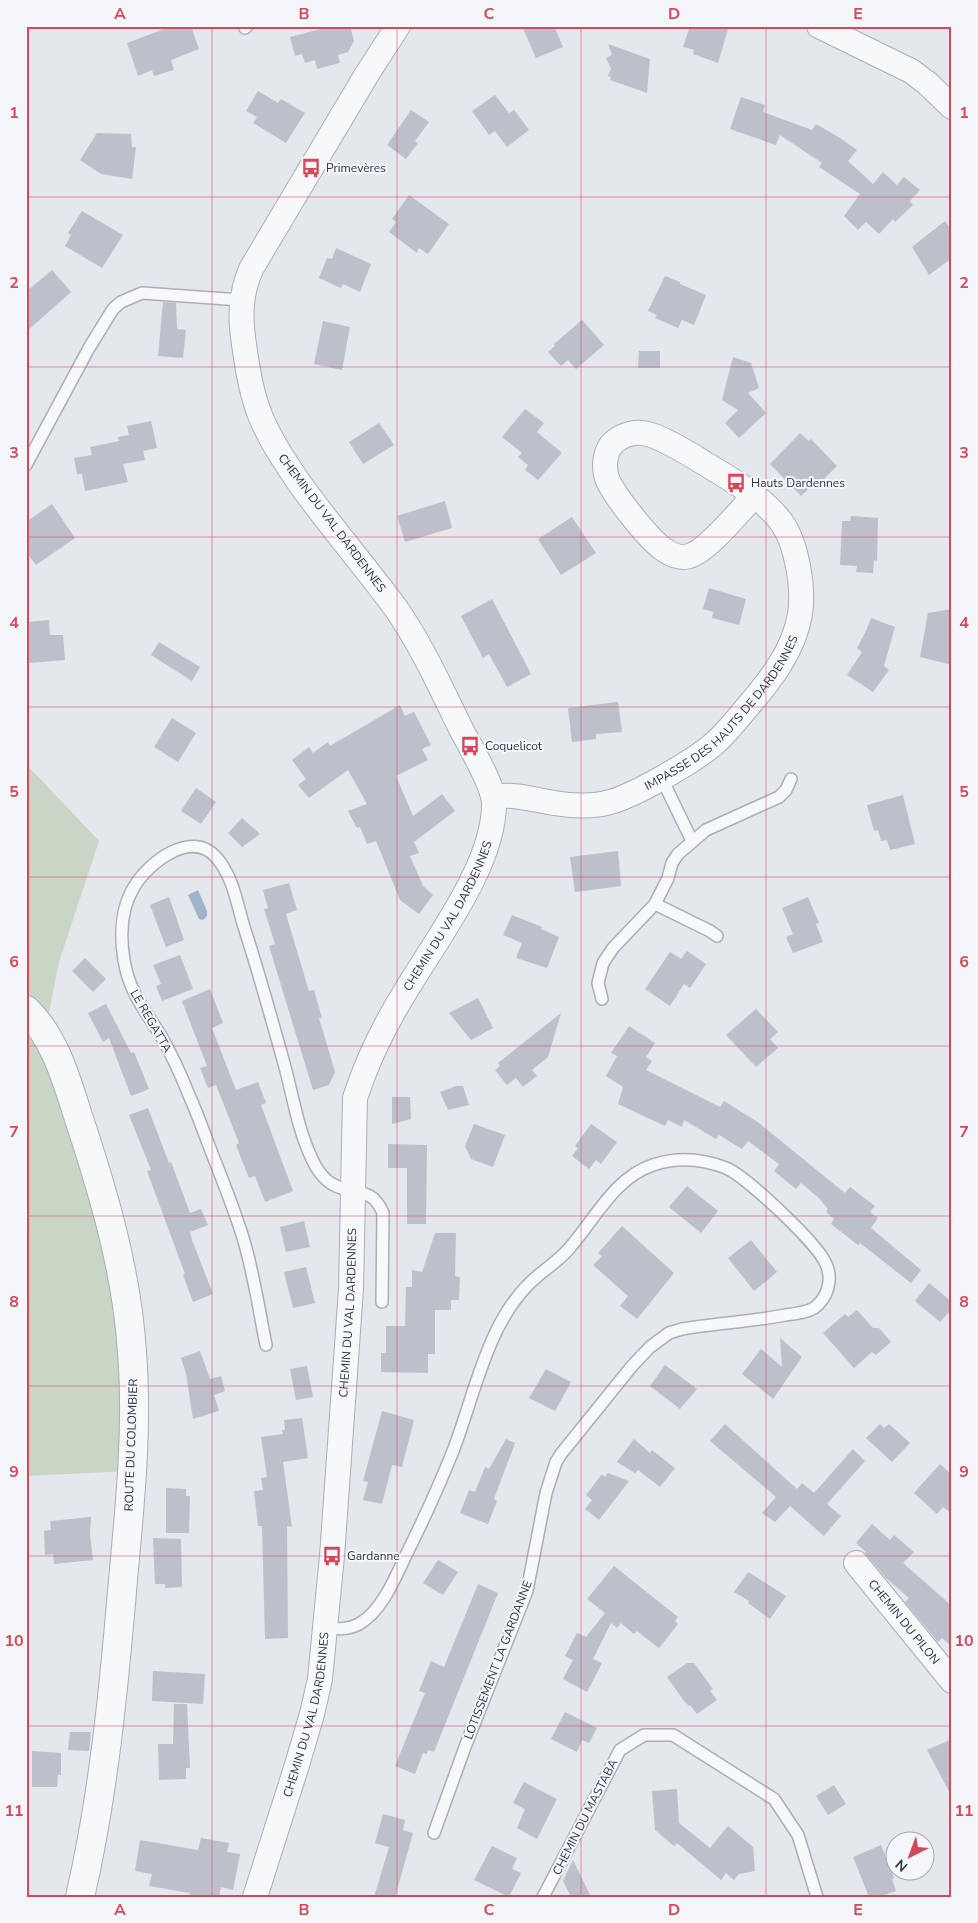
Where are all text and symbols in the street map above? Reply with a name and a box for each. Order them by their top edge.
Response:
text: A [114,3,126,25]
text: B [298,3,310,25]
text: C [484,3,495,25]
text: D [668,3,680,25]
text: E [853,3,863,25]
text: 1 [9,102,19,124]
text: 1 [959,102,969,124]
bus stop icon: Primevères [300,157,322,179]
place label: Primevères [326,160,386,176]
text: 2 [9,272,19,294]
text: 2 [959,272,969,294]
text: 3 [9,442,19,464]
text: 3 [959,442,969,464]
street label: CHEMIN DU VAL DARDENNES [275,450,389,596]
bus stop icon: Hauts Dardennes [725,472,747,494]
place label: Hauts Dardennes [751,475,845,491]
text: 4 [9,612,19,634]
text: 4 [959,612,969,634]
street label: IMPASSE DES HAUTS DE DARDENNES [642,633,802,794]
bus stop icon: Coquelicot [459,735,481,757]
place label: Coquelicot [485,738,543,754]
text: 5 [9,781,19,803]
text: 5 [959,781,969,803]
street label: CHEMIN DU VAL DARDENNES [399,839,496,994]
text: 6 [9,951,19,973]
text: 6 [959,951,969,973]
street label: LE REGATTA [126,986,176,1056]
text: 7 [9,1121,19,1143]
text: 7 [959,1121,969,1143]
street label: CHEMIN DU VAL DARDENNES [335,1228,360,1398]
text: 8 [9,1291,19,1313]
text: 8 [959,1291,969,1313]
street label: ROUTE DU COLOMBIER [121,1378,141,1512]
text: 9 [9,1461,19,1483]
text: 9 [959,1461,969,1483]
bus stop icon: Gardanne [321,1545,343,1567]
place label: Gardanne [347,1548,400,1564]
street label: CHEMIN DU PILON [865,1576,943,1668]
street label: LOTISSEMENT LA GARDANNE [460,1578,536,1742]
text: 10 [4,1630,24,1652]
text: 10 [954,1630,974,1652]
street label: CHEMIN DU VAL DARDENNES [279,1631,333,1799]
street label: CHEMIN DU MASTABA [549,1756,621,1878]
text: 11 [4,1800,24,1822]
text: 11 [954,1800,974,1822]
north arrow [886,1830,936,1880]
text: N [891,1855,912,1876]
text: A [114,1899,126,1921]
text: B [298,1899,310,1921]
text: C [484,1899,495,1921]
text: D [668,1899,680,1921]
text: E [853,1899,863,1921]

